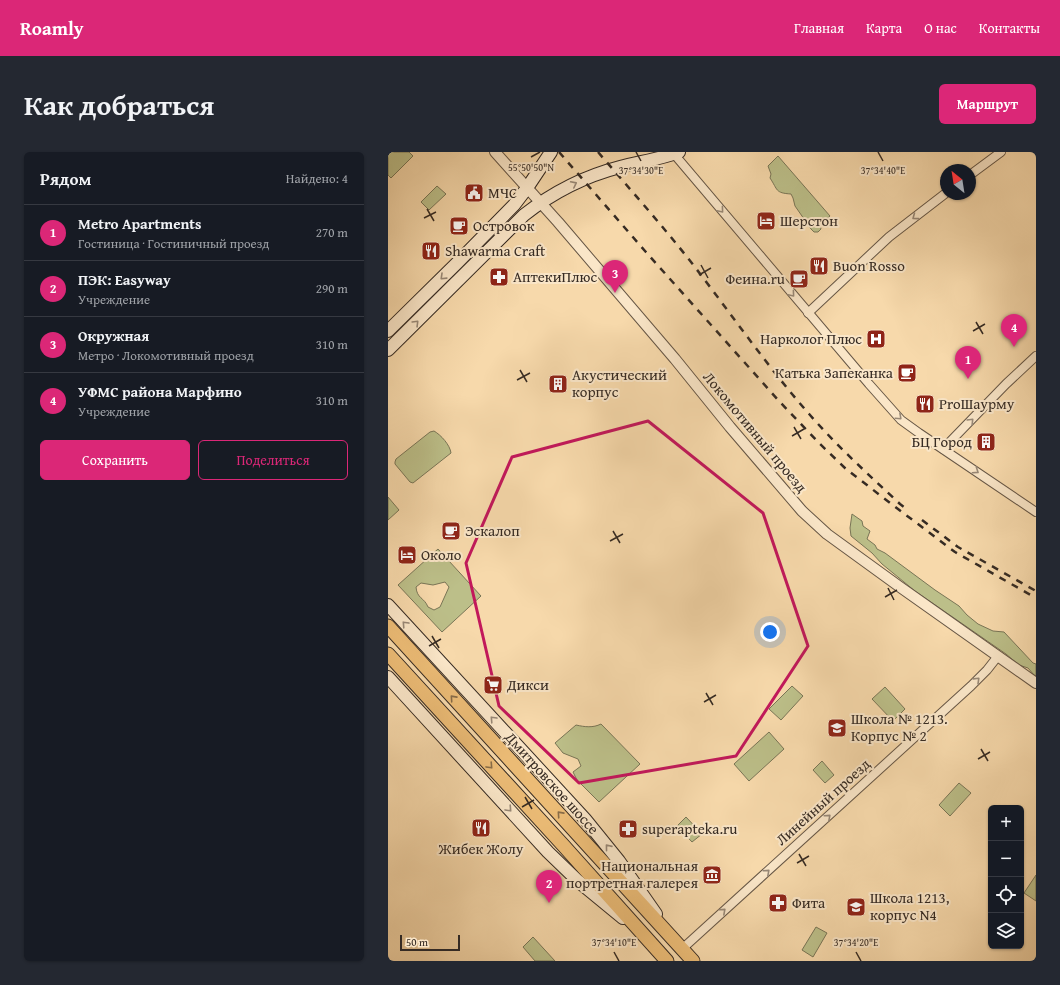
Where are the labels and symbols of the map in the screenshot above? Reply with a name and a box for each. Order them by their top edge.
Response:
text: 55°50'50"N [508,160,554,175]
text: 37°34'30"E [619,163,663,178]
text: 37°34'40"E [861,163,905,178]
north arrow [940,164,976,200]
one-way arrow [570,181,577,189]
public building icon: МЧС [463,182,485,204]
place label: МЧС [488,182,517,203]
one-way arrow [716,206,723,213]
hotel icon: Шерстон [755,210,777,232]
place label: Шерстон [780,210,838,231]
one-way arrow [912,212,919,219]
cafe icon: Островок [448,215,470,237]
place label: Островок [473,215,535,236]
restaurant icon: Shawarma Craft [420,240,442,262]
place label: Shawarma Craft [445,240,546,261]
restaurant icon: Buon Rosso [808,255,830,277]
place label: Buon Rosso [833,255,905,276]
pin: 3 [602,260,628,293]
pharmacy icon: АптекиПлюс [488,266,510,288]
place label: АптекиПлюс [513,266,597,287]
place label: Феина.ru [726,268,786,289]
cafe icon: Феина.ru [788,268,810,290]
one-way arrow [440,272,448,280]
one-way arrow [788,290,795,297]
pin: 4 [1001,314,1027,347]
one-way arrow [411,320,419,328]
place label: Нарколог Плюс [760,328,862,349]
hospital icon: Нарколог Плюс [865,328,887,350]
pin: 1 [955,346,981,379]
place label: Катька Запеканка [775,362,894,383]
cafe icon: Катька Запеканка [896,362,918,384]
place label: Акустический корпус [572,364,667,402]
street label: Локомотивный проезд [699,367,812,497]
building icon: Акустический корпус [547,373,569,395]
restaurant icon: ProШаурму [914,393,936,415]
place label: ProШаурму [939,393,1015,414]
one-way arrow [894,412,902,420]
one-way arrow [966,418,973,426]
place label: БЦ Город [912,431,972,452]
building icon: БЦ Город [975,431,997,453]
one-way arrow [972,466,979,474]
cafe icon: Эскалоп [440,520,462,542]
place label: Эскалоп [465,520,520,541]
hotel icon: Около [396,544,418,566]
place label: Около [421,544,462,565]
one-way arrow [402,621,410,629]
your location [760,622,780,642]
supermarket icon: Дикси [482,674,504,696]
place label: Дикси [506,674,549,695]
one-way arrow [972,677,980,684]
one-way arrow [451,695,458,702]
place label: Школа № 1213. Корпус № 2 [851,708,948,746]
one-way arrow [490,716,498,724]
school or university icon: Школа № 1213. Корпус № 2 [826,717,848,739]
street label: Дмитровское шоссе [500,726,604,839]
street label: Линейный проезд [771,754,874,850]
one-way arrow [485,761,492,768]
one-way arrow [504,804,512,812]
one-way arrow [557,812,564,819]
one-way arrow [823,814,831,821]
restaurant icon: Жибек Жолу [470,817,492,839]
pharmacy icon: superapteka.ru [617,818,639,840]
place label: superapteka.ru [642,818,738,839]
place label: Жибек Жолу [438,838,524,859]
one-way arrow [605,845,612,852]
place label: Национальная портретная галерея [566,855,698,893]
museum icon: Национальная портретная галерея [701,864,723,886]
one-way arrow [762,869,770,877]
pin: 2 [536,870,562,903]
place label: Школа 1213, корпус N4 [870,887,950,925]
pharmacy icon: Фита [767,892,789,914]
place label: Фита [792,892,826,913]
school or university icon: Школа 1213, корпус N4 [845,896,867,918]
one-way arrow [719,909,726,916]
scale bar [400,933,460,952]
text: 37°34'10"E [592,935,636,950]
text: 37°34'20"E [834,935,878,950]

